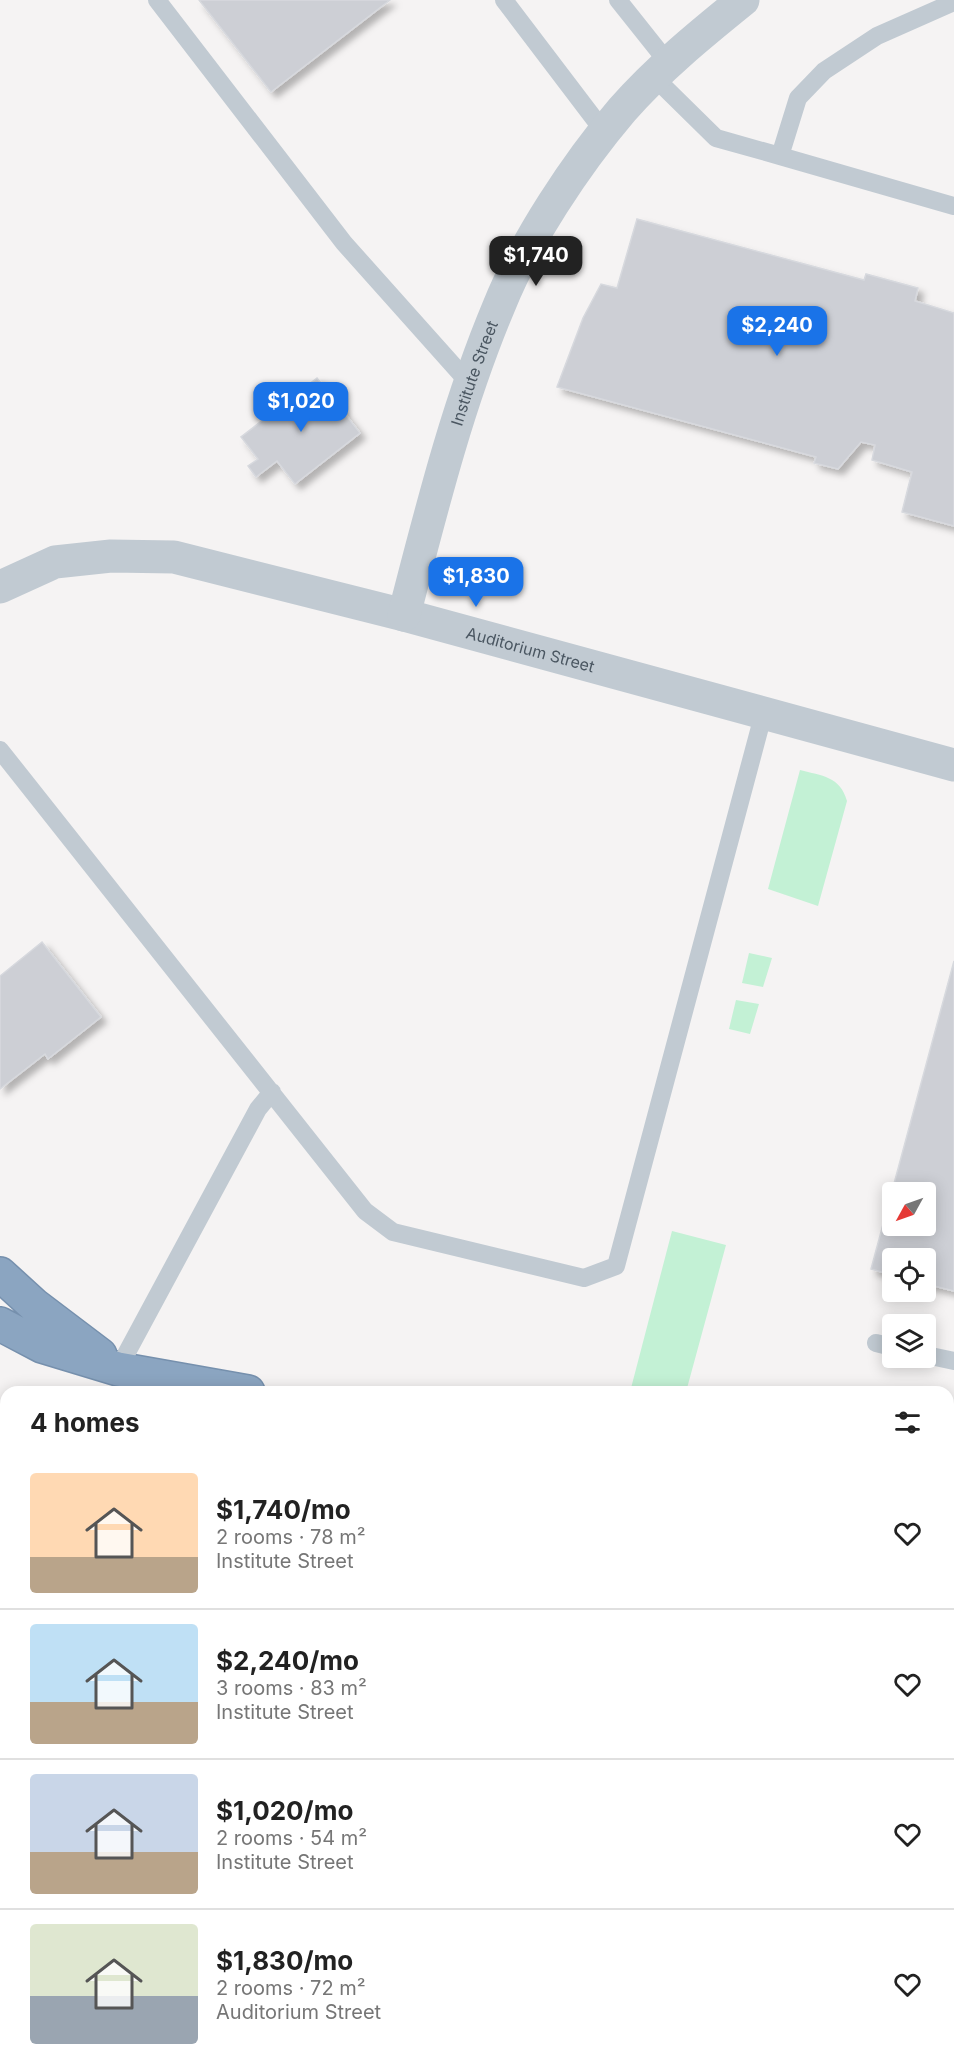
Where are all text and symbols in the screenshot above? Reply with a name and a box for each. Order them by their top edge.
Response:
pin: $1,740 [487,236,585,287]
text: $1,740 [503,243,569,267]
pin: $2,240 [728,306,826,357]
text: $2,240 [741,313,813,337]
street label: Institute Street [447,318,502,428]
pin: $1,020 [252,382,350,433]
text: $1,020 [267,389,335,413]
pin: $1,830 [427,557,525,608]
text: $1,830 [442,564,510,588]
street label: Auditorium Street [464,622,597,677]
north arrow [882,1182,936,1236]
map controls [882,1182,936,1368]
button: locate [882,1248,936,1302]
button: layers [882,1314,936,1368]
icon: filters [891,1406,924,1439]
text: 4 homes [30,1407,140,1438]
text: $1,740/mo [216,1494,351,1525]
icon: home [78,1497,150,1569]
icon: heart [891,1517,924,1550]
text: 2 rooms · 78 m² [216,1525,365,1549]
text: Institute Street [216,1549,354,1573]
text: $2,240/mo [216,1645,359,1676]
icon: home [78,1648,150,1720]
icon: heart [891,1668,924,1701]
text: 3 rooms · 83 m² [216,1676,367,1700]
text: Institute Street [216,1700,354,1724]
text: $1,020/mo [216,1795,353,1826]
icon: home [78,1798,150,1870]
icon: heart [891,1818,924,1851]
text: 2 rooms · 54 m² [216,1826,367,1850]
text: Institute Street [216,1850,354,1874]
text: $1,830/mo [216,1945,353,1976]
icon: home [78,1948,150,2020]
icon: heart [891,1968,924,2001]
text: 2 rooms · 72 m² [216,1976,366,2000]
text: Auditorium Street [216,2000,381,2024]

